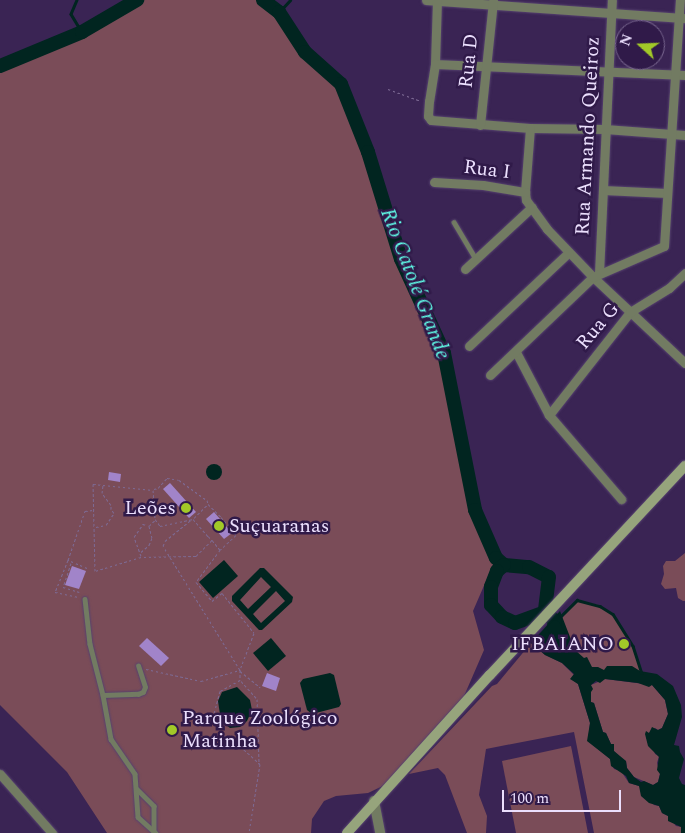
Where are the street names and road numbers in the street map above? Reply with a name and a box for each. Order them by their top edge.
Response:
street label: Rua D [454,33,484,89]
street label: Rua Armando Queiroz [571,36,605,236]
street label: Rua I [462,155,512,185]
street label: Rua G [571,297,625,355]

